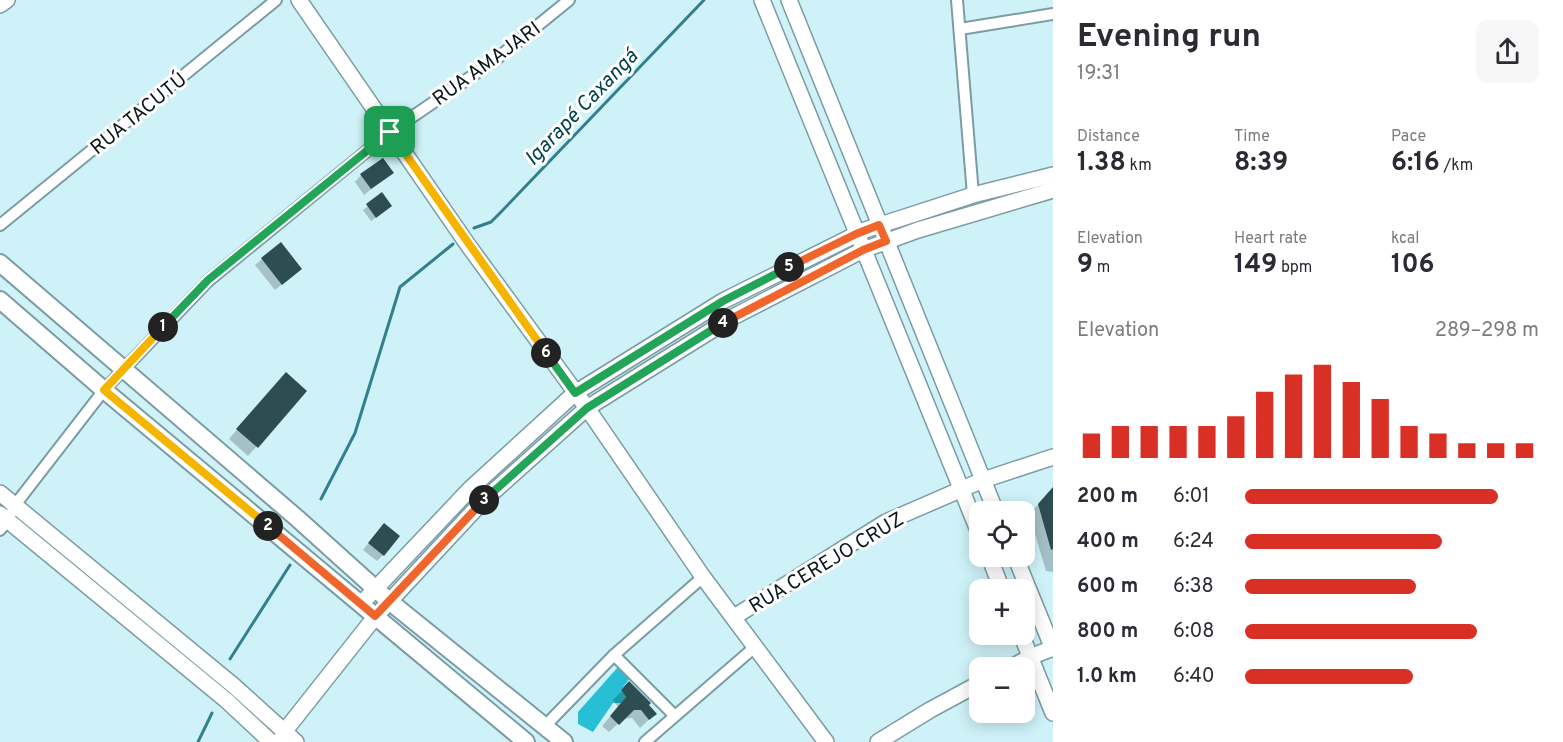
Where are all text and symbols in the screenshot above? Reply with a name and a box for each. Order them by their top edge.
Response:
street label: RUA AMAJARI [428,17,546,113]
text: Evening run [1077,17,1261,59]
button: share [1476,20,1539,83]
water label: Igarapé Caxangá [520,42,646,172]
text: 19:31 [1077,61,1120,87]
street label: RUA TACUTÚ [84,66,193,161]
pin [364,106,415,157]
icon: arrive [373,115,406,148]
text: Distance [1077,127,1140,147]
text: Time [1234,127,1270,147]
text: Pace [1391,127,1426,147]
text: 1.38 [1077,147,1126,180]
text: 8:39 [1234,147,1288,180]
text: 6:16 [1391,147,1440,180]
text: km [1126,156,1152,176]
text: /km [1440,156,1473,176]
text: Elevation [1077,229,1143,249]
text: Heart rate [1234,229,1307,249]
text: kcal [1391,229,1419,249]
text: 9 [1077,249,1093,282]
text: 149 [1234,249,1277,282]
text: 106 [1391,249,1434,282]
pin: 5 [774,252,804,282]
text: 5 [784,257,794,277]
text: m [1093,258,1110,278]
text: bpm [1277,258,1312,278]
pin: 4 [708,308,738,338]
pin: 1 [148,312,178,342]
text: 4 [718,313,728,333]
text: 1 [160,317,166,337]
text: Elevation [1077,318,1159,344]
text: 289–298 m [1435,318,1539,344]
pin: 6 [531,338,561,368]
text: 6 [541,343,551,363]
text: 200 m [1077,484,1138,510]
text: 6:01 [1173,484,1210,510]
pin: 3 [469,485,499,515]
text: 3 [479,490,489,510]
map controls [969,501,1035,723]
button: locate [969,501,1035,567]
street label: RUA CEREJO CRUZ [745,507,909,620]
pin: 2 [253,511,283,541]
text: 2 [263,516,273,536]
text: 400 m [1077,529,1139,555]
text: 6:24 [1173,529,1214,555]
text: 600 m [1077,574,1138,600]
text: 6:38 [1173,574,1214,600]
button: + [969,579,1035,645]
text: 800 m [1077,619,1138,645]
text: 6:08 [1173,619,1215,645]
button: − [969,657,1035,723]
text: 1.0 km [1077,664,1137,690]
text: 6:40 [1173,664,1215,690]

